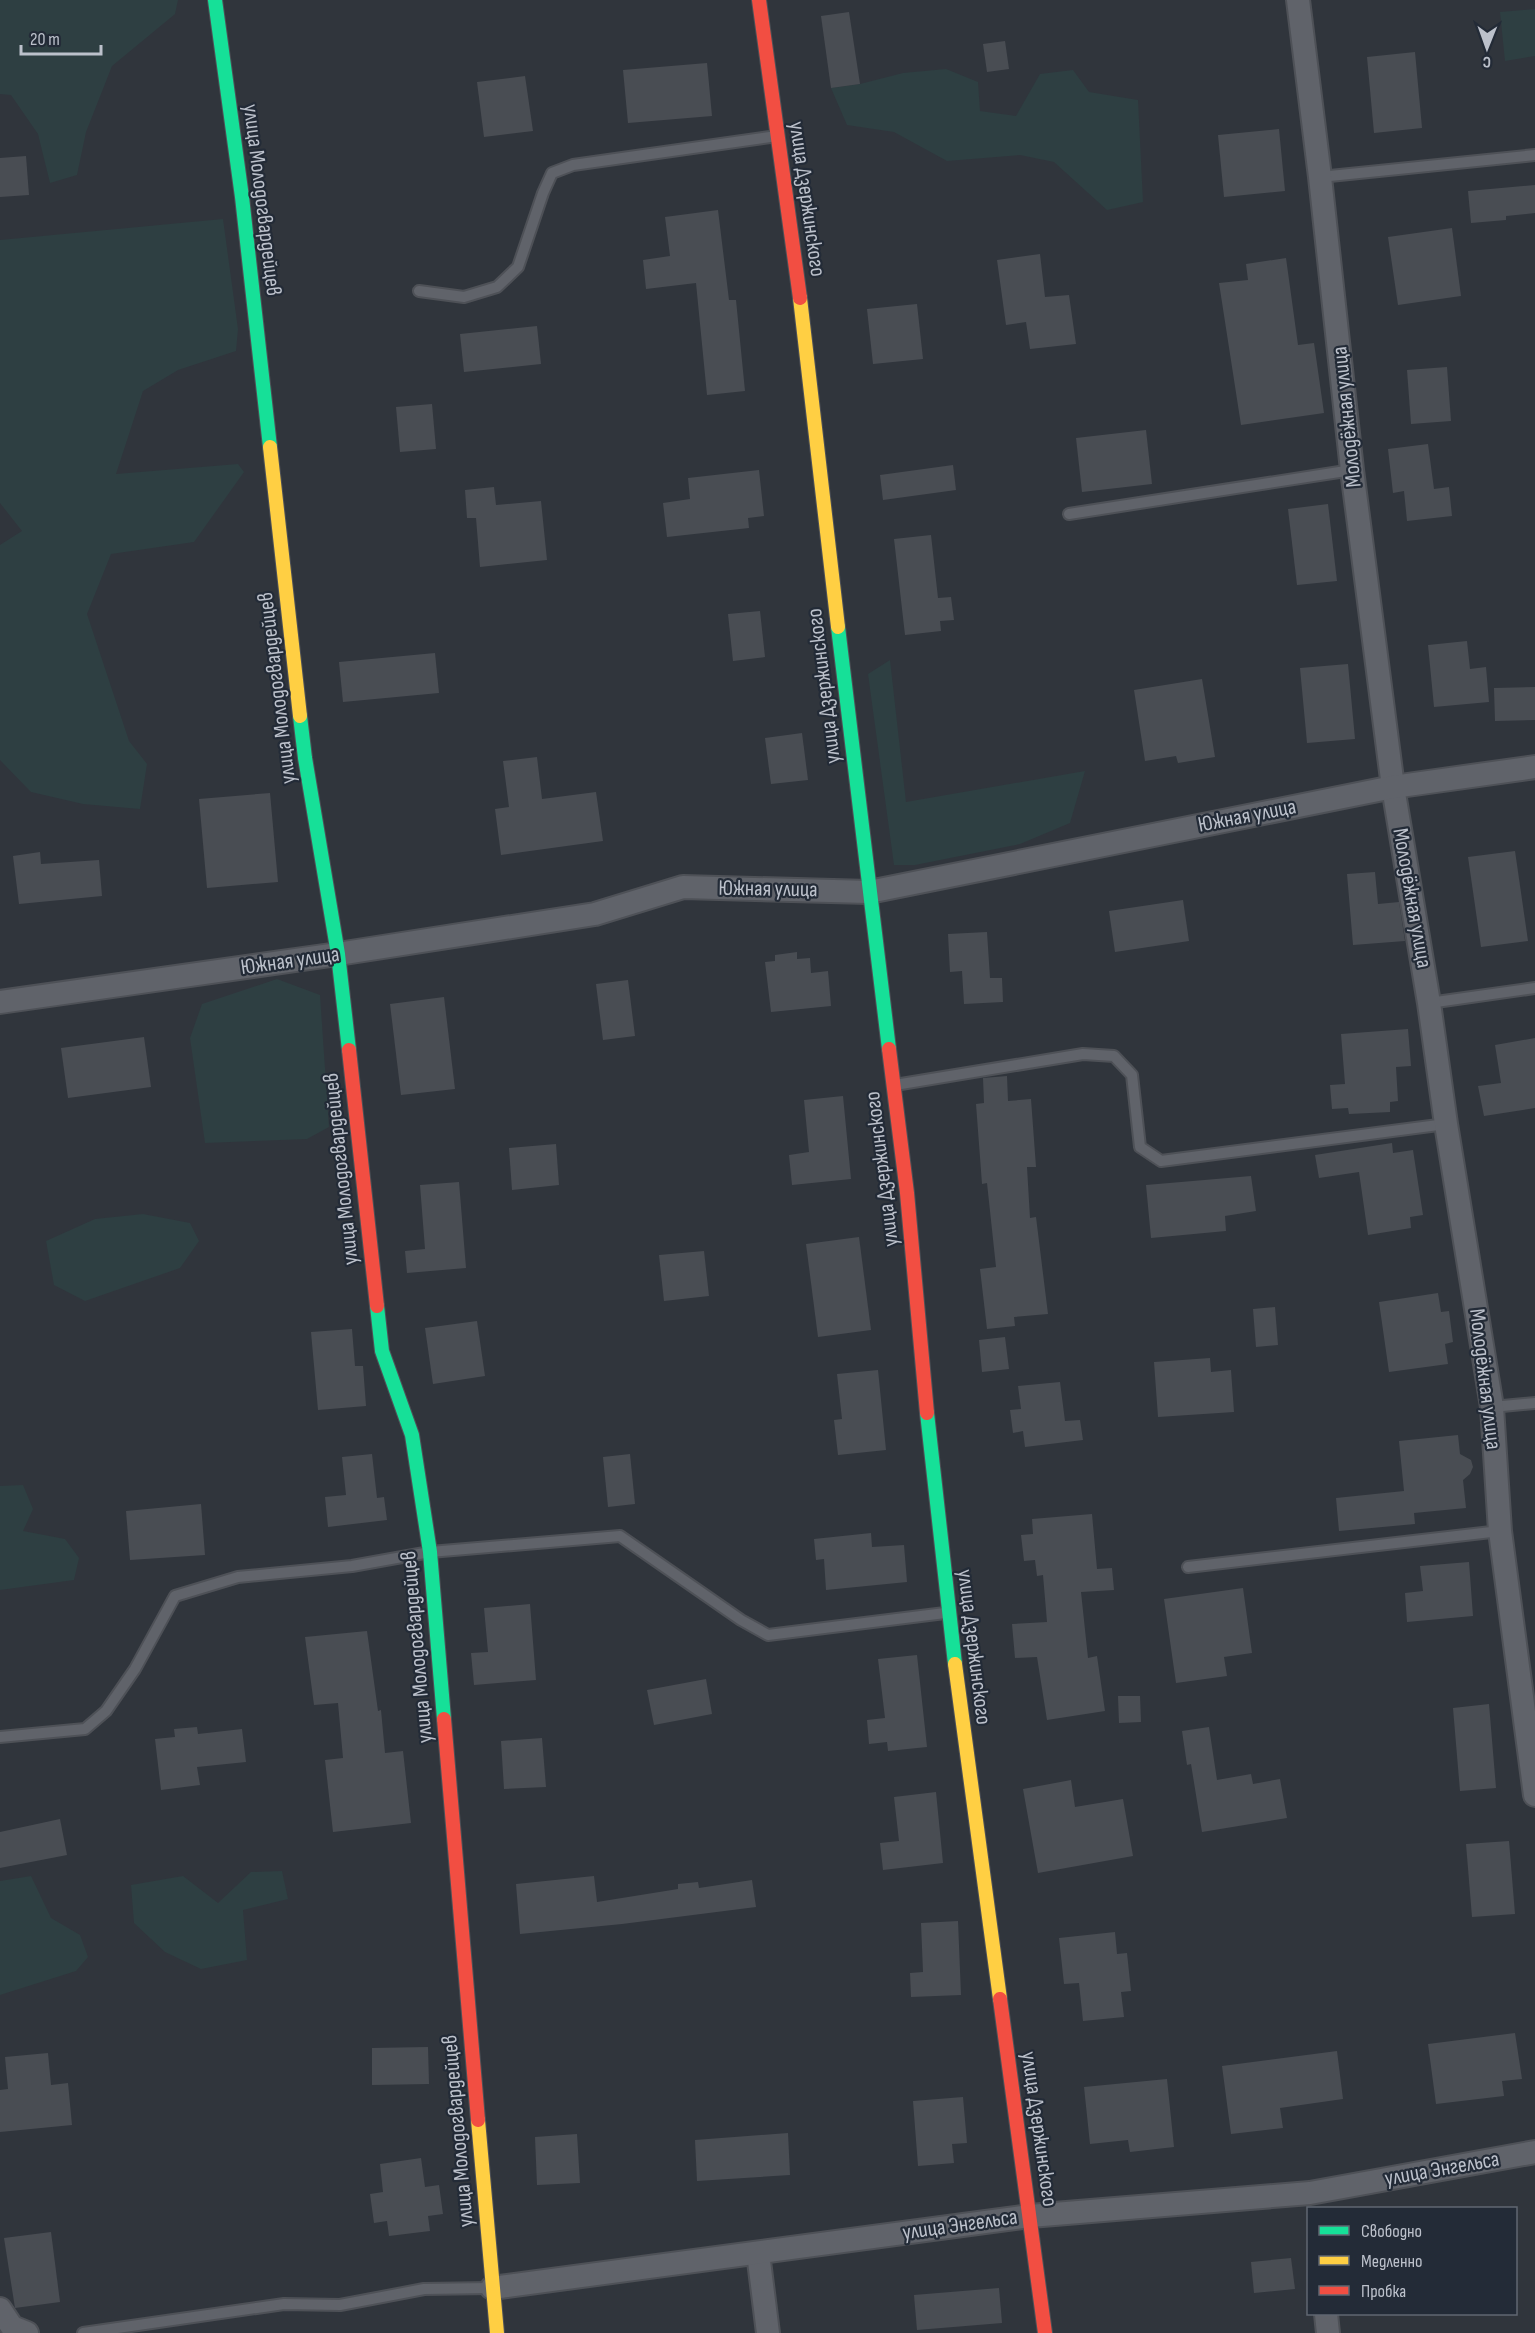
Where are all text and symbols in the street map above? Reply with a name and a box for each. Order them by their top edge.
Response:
scale bar [21,18,100,56]
north arrow [1457,18,1517,78]
text: 20 m [30,29,60,50]
text: С [1482,52,1491,71]
street label: улица Молодогвардейцев [237,103,287,297]
street label: улица Дзержинского [783,120,831,278]
street label: Молодёжная улица [1326,345,1368,489]
street label: улица Молодогвардейцев [252,591,302,785]
street label: улица Дзержинского [801,607,847,765]
street label: Южная улица [1196,793,1298,839]
street label: Молодёжная улица [1386,826,1438,970]
street label: Южная улица [718,875,818,903]
street label: Южная улица [239,941,341,981]
street label: улица Молодогвардейцев [317,1072,365,1266]
street label: улица Дзержинского [859,1090,905,1248]
street label: Молодёжная улица [1463,1307,1507,1451]
street label: улица Молодогвардейцев [395,1550,439,1744]
street label: улица Дзержинского [951,1568,997,1726]
street label: улица Молодогвардейцев [436,2034,480,2228]
street label: улица Дзержинского [1015,2050,1063,2208]
street label: улица Энгельса [1383,2146,1501,2192]
street label: улица Энгельса [901,2204,1019,2246]
legend [1307,2207,1517,2315]
text: Свободно [1361,2221,1422,2242]
text: Медленно [1361,2251,1423,2272]
text: Пробка [1361,2281,1406,2302]

